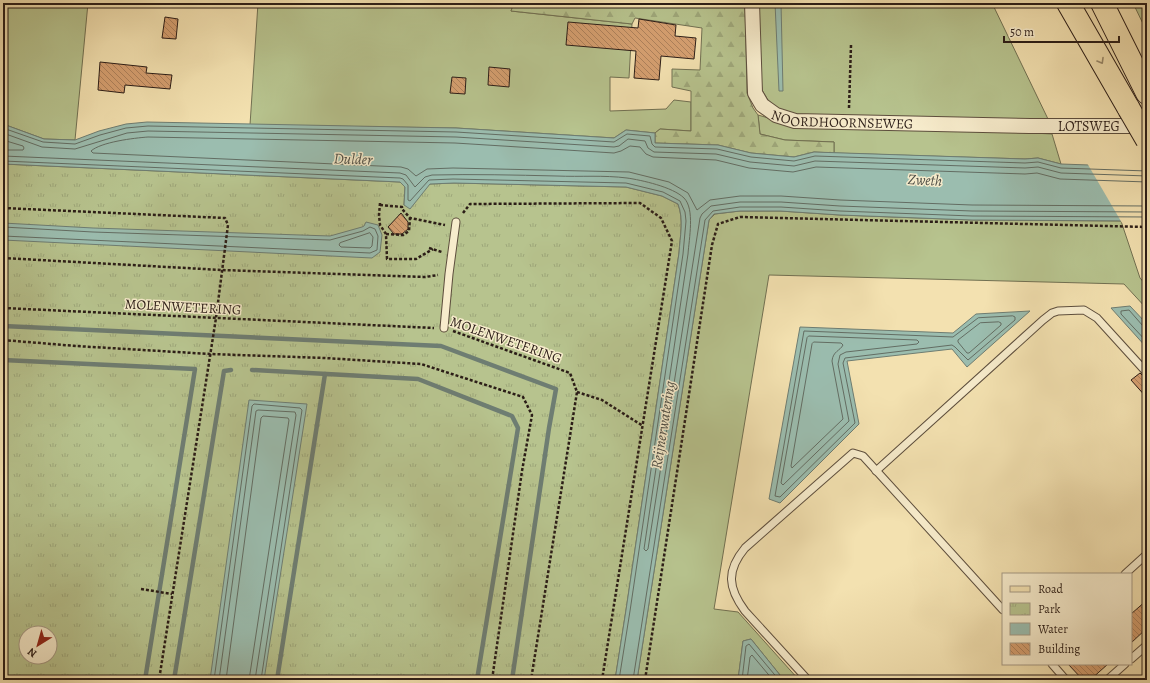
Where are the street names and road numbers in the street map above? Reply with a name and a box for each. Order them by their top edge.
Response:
street label: NOORDHOORNSEWEG [769,105,913,133]
street label: LOTSWEG [1058,117,1120,136]
street label: MOLENWETERING [124,294,242,320]
street label: MOLENWETERING [448,312,564,368]

